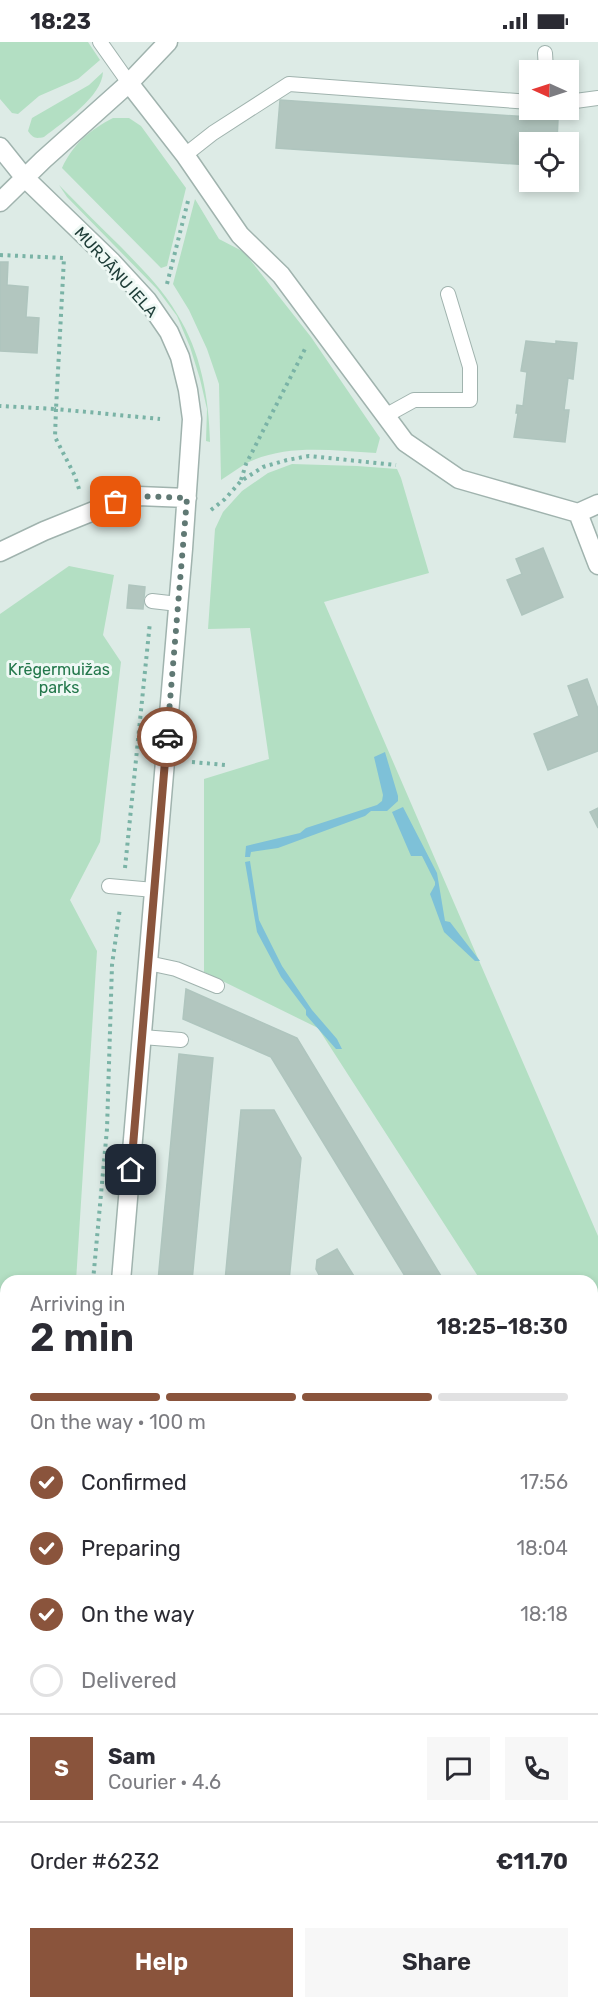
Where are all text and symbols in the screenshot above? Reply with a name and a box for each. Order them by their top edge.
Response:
text: 18:23 [30,8,91,35]
north arrow [519,60,579,120]
map controls [519,60,579,192]
button: locate [519,132,579,192]
street label: MURJĀŅU IELA [70,223,162,321]
pin [90,476,141,527]
icon: bag [99,485,132,518]
park label: Krēgermuižas parks [8,660,110,697]
courier [137,707,197,767]
icon: car [151,721,184,754]
pin [105,1144,156,1195]
icon: home [114,1153,147,1186]
text: Arriving in [30,1292,125,1316]
text: 18:25–18:30 [437,1313,568,1340]
text: 2 min [30,1315,134,1361]
text: On the way · 100 m [30,1410,206,1434]
icon: check [30,1466,63,1499]
text: Confirmed [81,1469,187,1496]
text: 17:56 [520,1470,568,1494]
icon: check [30,1532,63,1565]
text: Preparing [81,1535,181,1562]
text: 18:04 [516,1536,568,1560]
icon: check [30,1598,63,1631]
text: On the way [81,1601,195,1628]
text: 18:18 [520,1602,568,1626]
text: Delivered [81,1667,177,1694]
button: chat [427,1737,490,1800]
button: phone [505,1737,568,1800]
text: Sam [108,1743,156,1770]
text: S [54,1755,69,1782]
text: Courier · 4.6 [108,1770,221,1794]
text: Order #6232 [30,1848,159,1875]
text: €11.70 [496,1848,568,1875]
button: Help [30,1928,293,1997]
button: Share [305,1928,568,1997]

